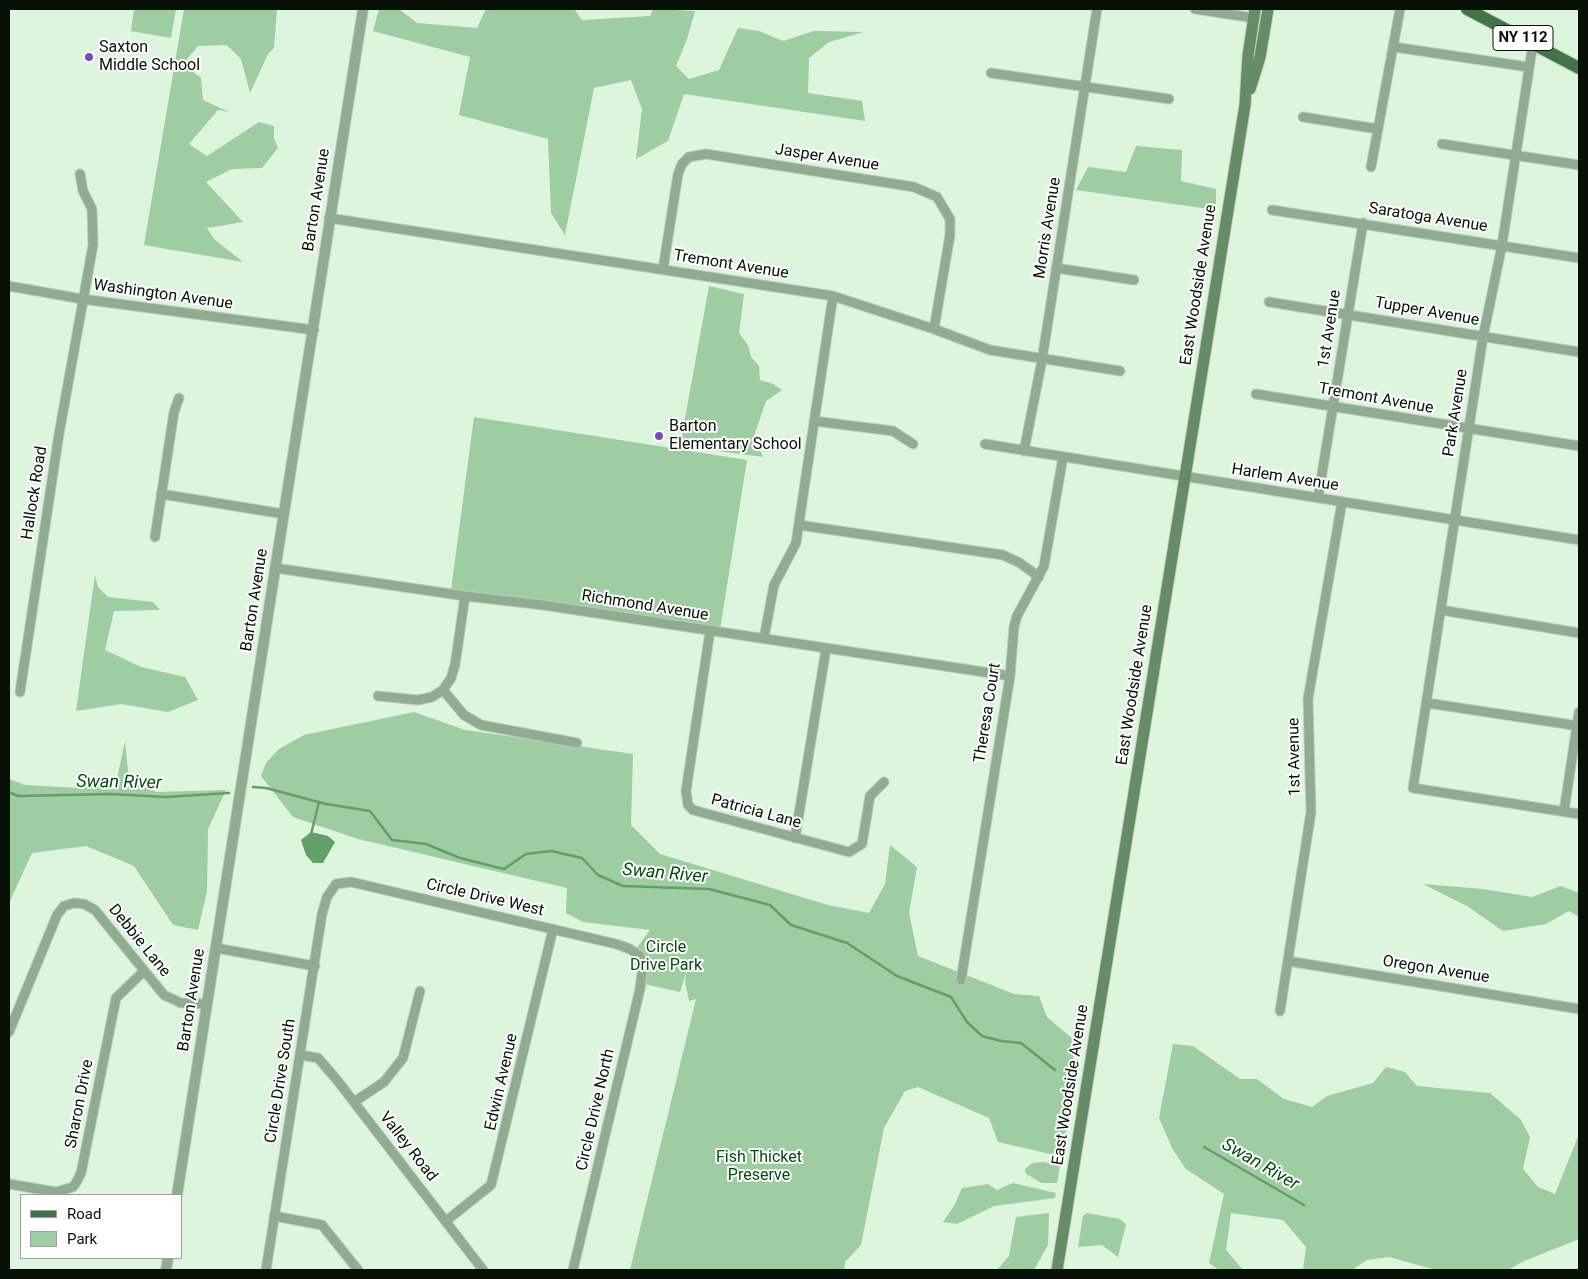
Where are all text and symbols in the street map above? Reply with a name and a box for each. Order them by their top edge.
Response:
road number: NY 112 [1493,26,1553,50]
place label: Saxton Middle School [99,38,200,76]
marker: Saxton Middle School [83,51,95,63]
street label: Jasper Avenue [774,140,880,176]
street label: Barton Avenue [299,147,335,253]
street label: Morris Avenue [1031,176,1065,280]
street label: Saratoga Avenue [1367,199,1489,237]
street label: East Woodside Avenue [1177,203,1221,367]
street label: Tremont Avenue [672,246,790,284]
street label: Washington Avenue [92,276,234,314]
street label: 1st Avenue [1314,289,1346,369]
street label: Tupper Avenue [1373,293,1481,331]
street label: Park Avenue [1440,368,1472,458]
street label: Tremont Avenue [1317,379,1435,419]
place label: Barton Elementary School [669,417,802,455]
marker: Barton Elementary School [653,430,665,442]
street label: Hallock Road [18,445,52,541]
street label: Harlem Avenue [1230,460,1340,496]
street label: Barton Avenue [237,547,273,653]
street label: Richmond Avenue [580,586,710,626]
street label: East Woodside Avenue [1113,603,1157,767]
street label: Theresa Court [971,662,1005,764]
street label: 1st Avenue [1285,717,1305,797]
water label: Swan River [76,771,162,795]
street label: Patricia Lane [709,791,803,833]
water label: Swan River [621,860,709,888]
street label: Circle Drive West [424,875,546,921]
street label: Debbie Lane [104,901,174,981]
park label: Circle Drive Park [630,938,702,976]
street label: Barton Avenue [174,947,210,1053]
street label: Oregon Avenue [1381,952,1491,988]
street label: East Woodside Avenue [1049,1003,1093,1167]
street label: Circle Drive South [262,1017,300,1145]
street label: Edwin Avenue [482,1032,522,1132]
street label: Circle Drive North [573,1047,619,1173]
street label: Sharon Drive [62,1058,98,1150]
street label: Valley Road [375,1108,441,1186]
water label: Swan River [1218,1134,1302,1196]
park label: Fish Thicket Preserve [716,1148,802,1186]
legend [20,1194,182,1259]
text: Road [67,1205,101,1223]
text: Park [67,1230,97,1248]

